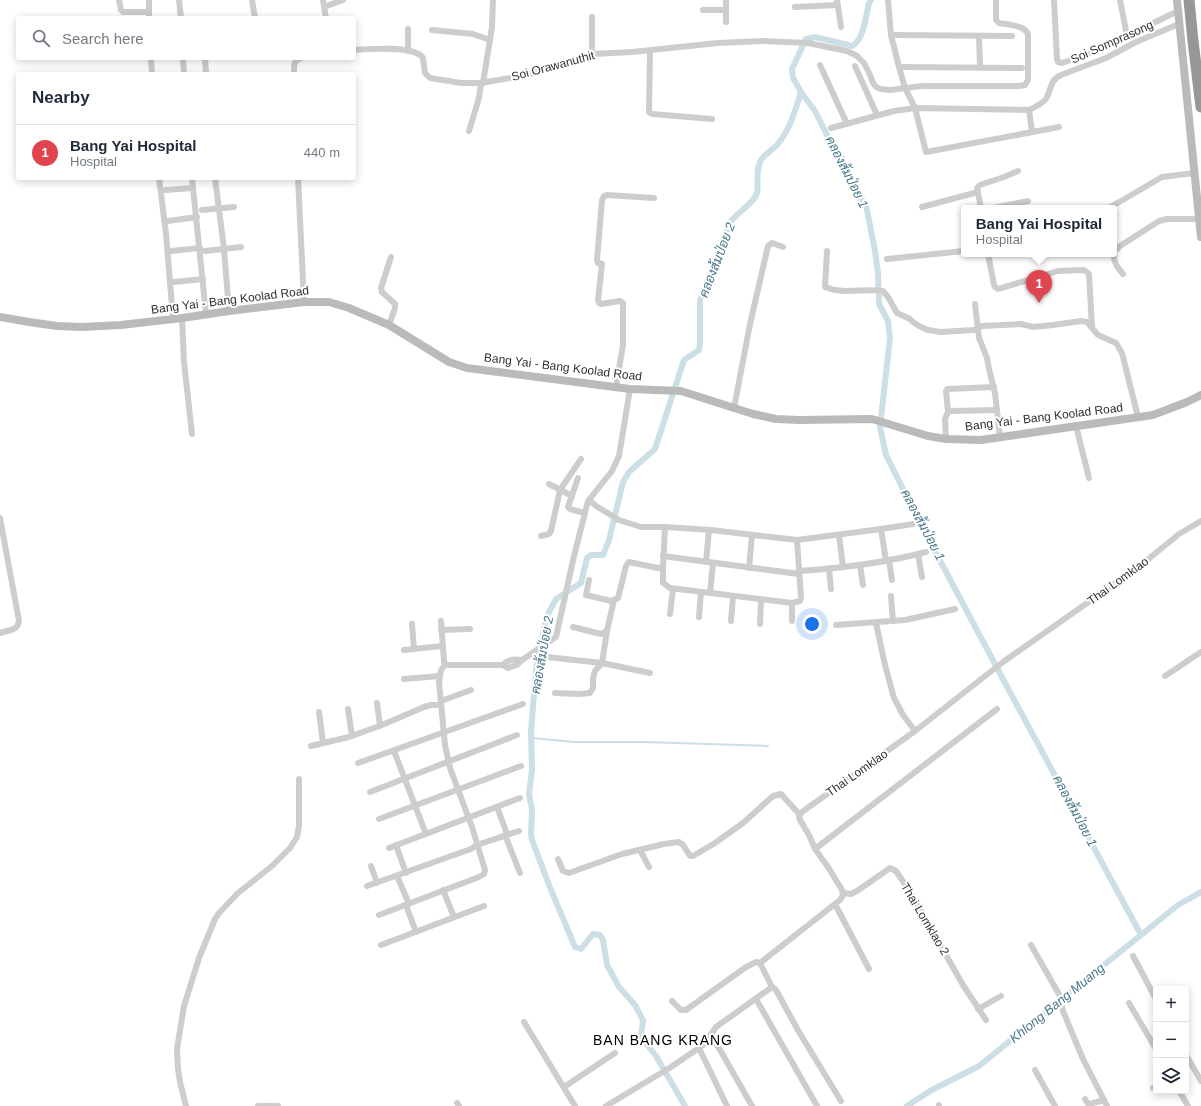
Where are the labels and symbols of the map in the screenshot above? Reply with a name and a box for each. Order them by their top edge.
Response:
street label: Soi Somprasong [1069,18,1155,66]
street label: Soi Orawanuthit [510,48,597,84]
water label: คลองส้มป่อย 1 [822,133,872,211]
water label: คลองส้มป่อย 2 [695,219,738,299]
pin: 1 [1026,270,1052,303]
street label: Bang Yai - Bang Koolad Road [150,283,310,317]
street label: Bang Yai - Bang Koolad Road [483,350,643,384]
street label: Bang Yai - Bang Koolad Road [964,400,1124,434]
water label: คลองส้มป่อย 1 [898,486,949,563]
street label: Thai Lomklao [1085,554,1152,608]
water label: คลองส้มป่อย 2 [527,614,556,695]
your location [802,614,822,634]
street label: Thai Lomklao [823,746,891,799]
water label: คลองส้มป่อย 1 [1050,772,1101,849]
street label: Thai Lomklao 2 [898,880,952,958]
water label: Khlong Bang Muang [1007,960,1108,1046]
district label: BAN BANG KRANG [593,1032,733,1048]

